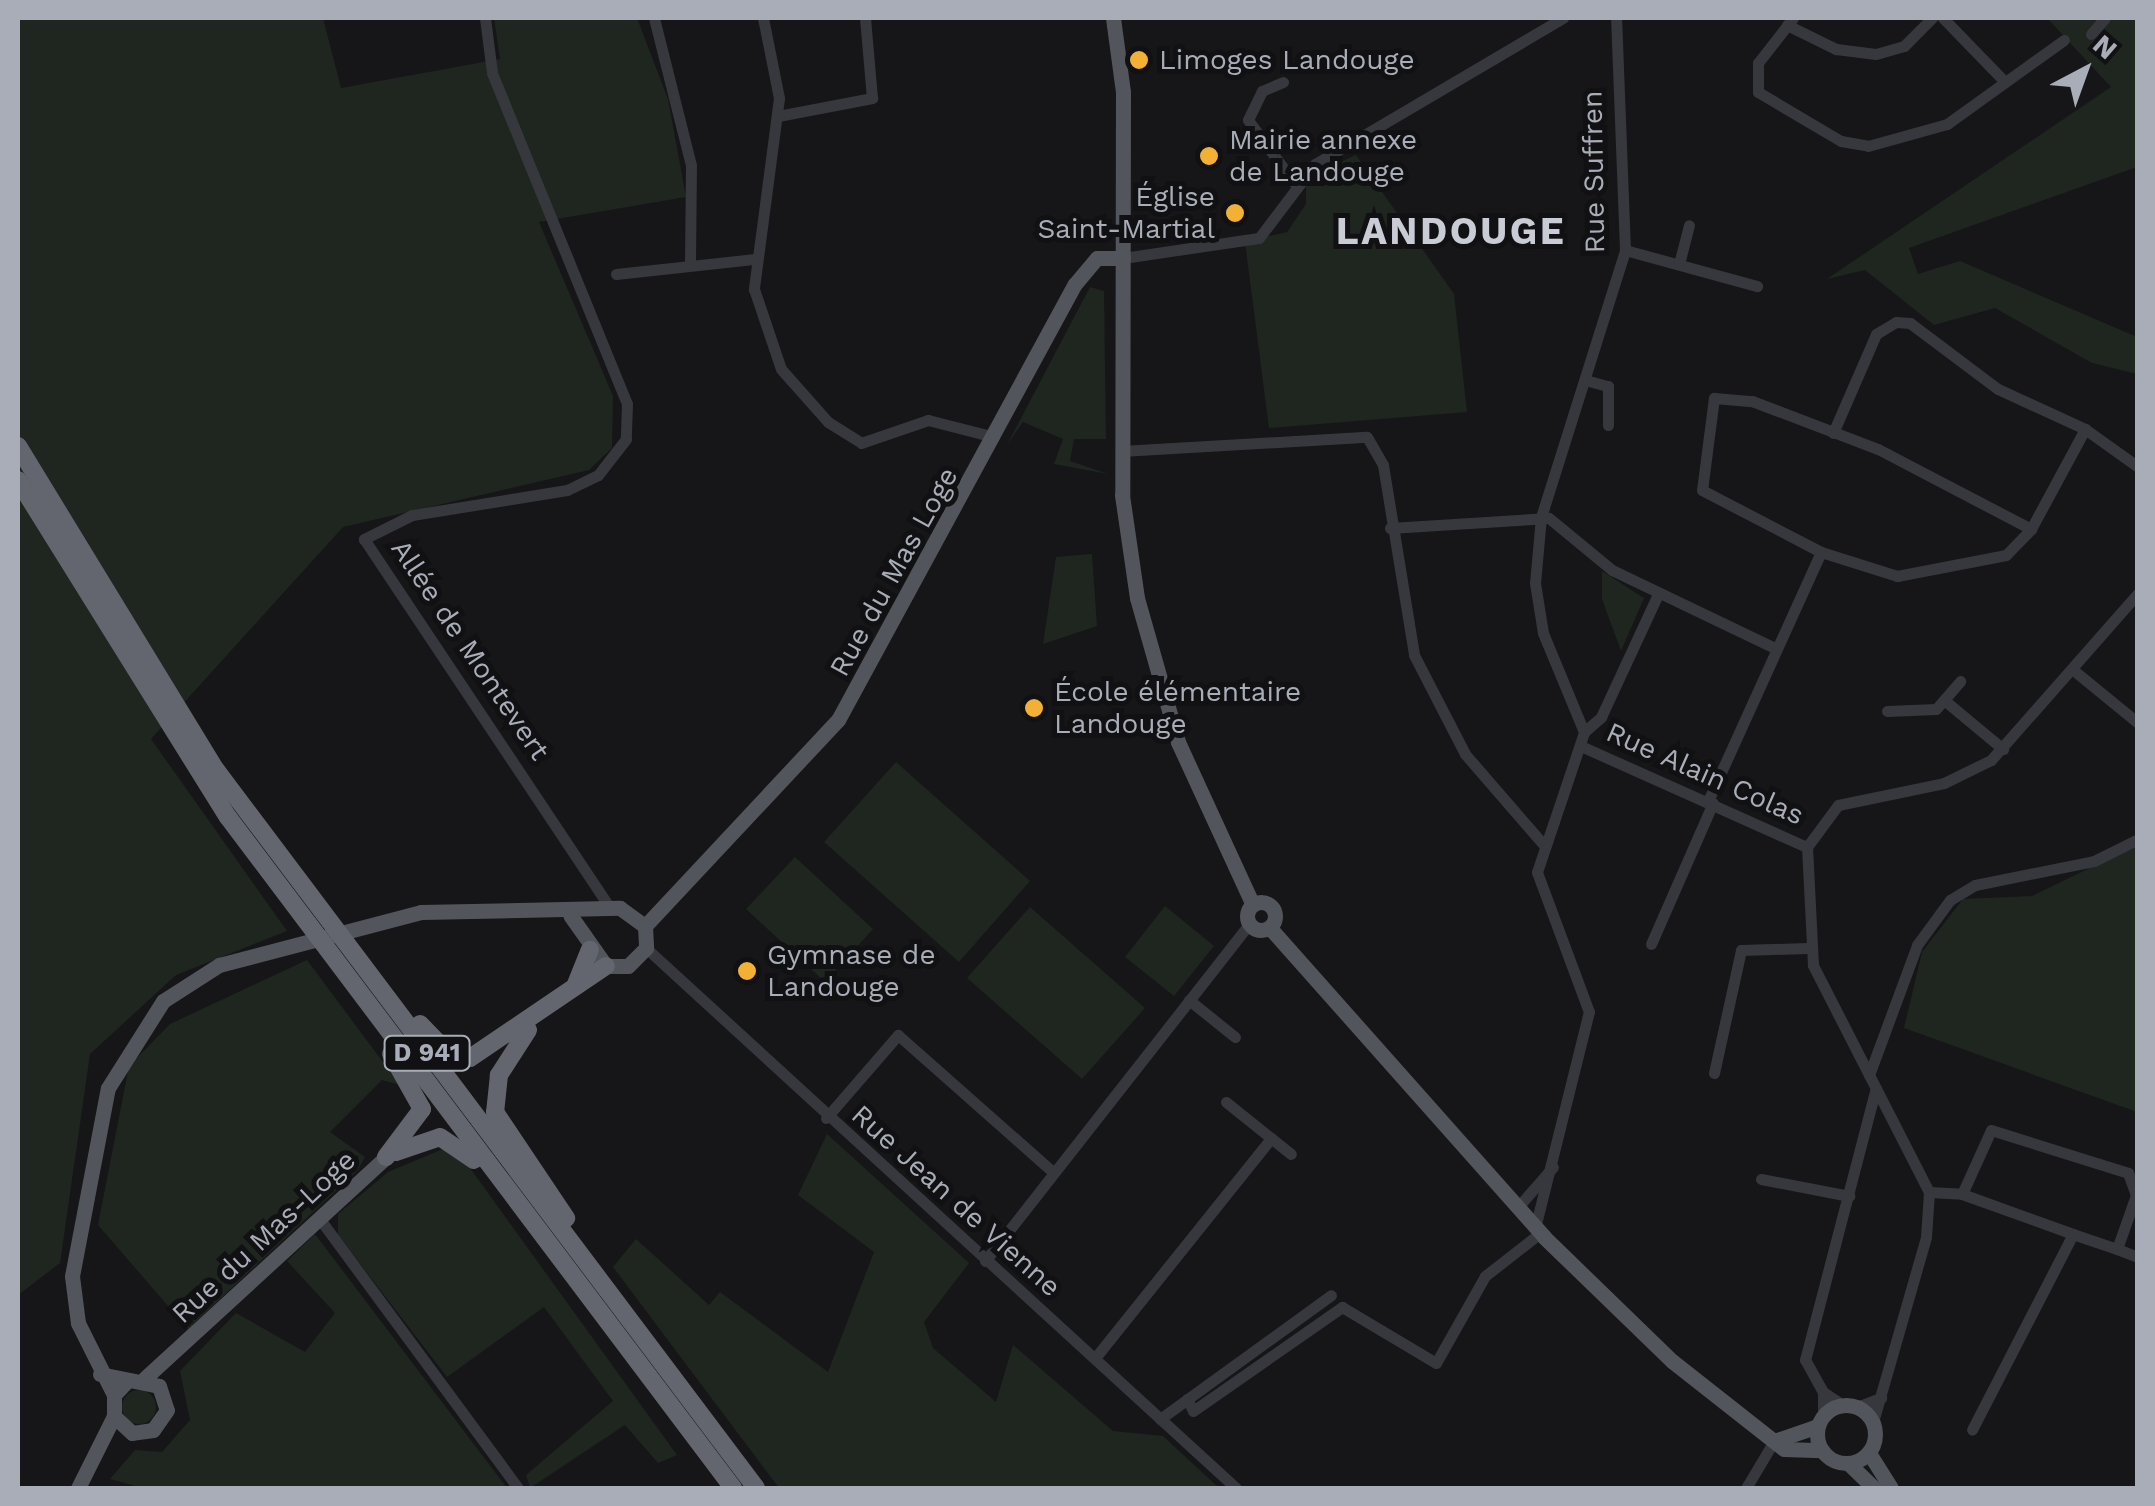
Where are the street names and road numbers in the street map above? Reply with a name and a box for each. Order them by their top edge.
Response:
street label: Rue Suffren [1576,90,1612,254]
street label: Rue du Mas Loge [823,462,965,682]
street label: Allée de Montevert [384,533,556,767]
street label: Rue Alain Colas [1601,715,1809,833]
road number: D 941 [382,1033,472,1073]
street label: Rue Jean de Vienne [844,1098,1068,1304]
street label: Rue du Mas-Loge [165,1143,363,1331]

